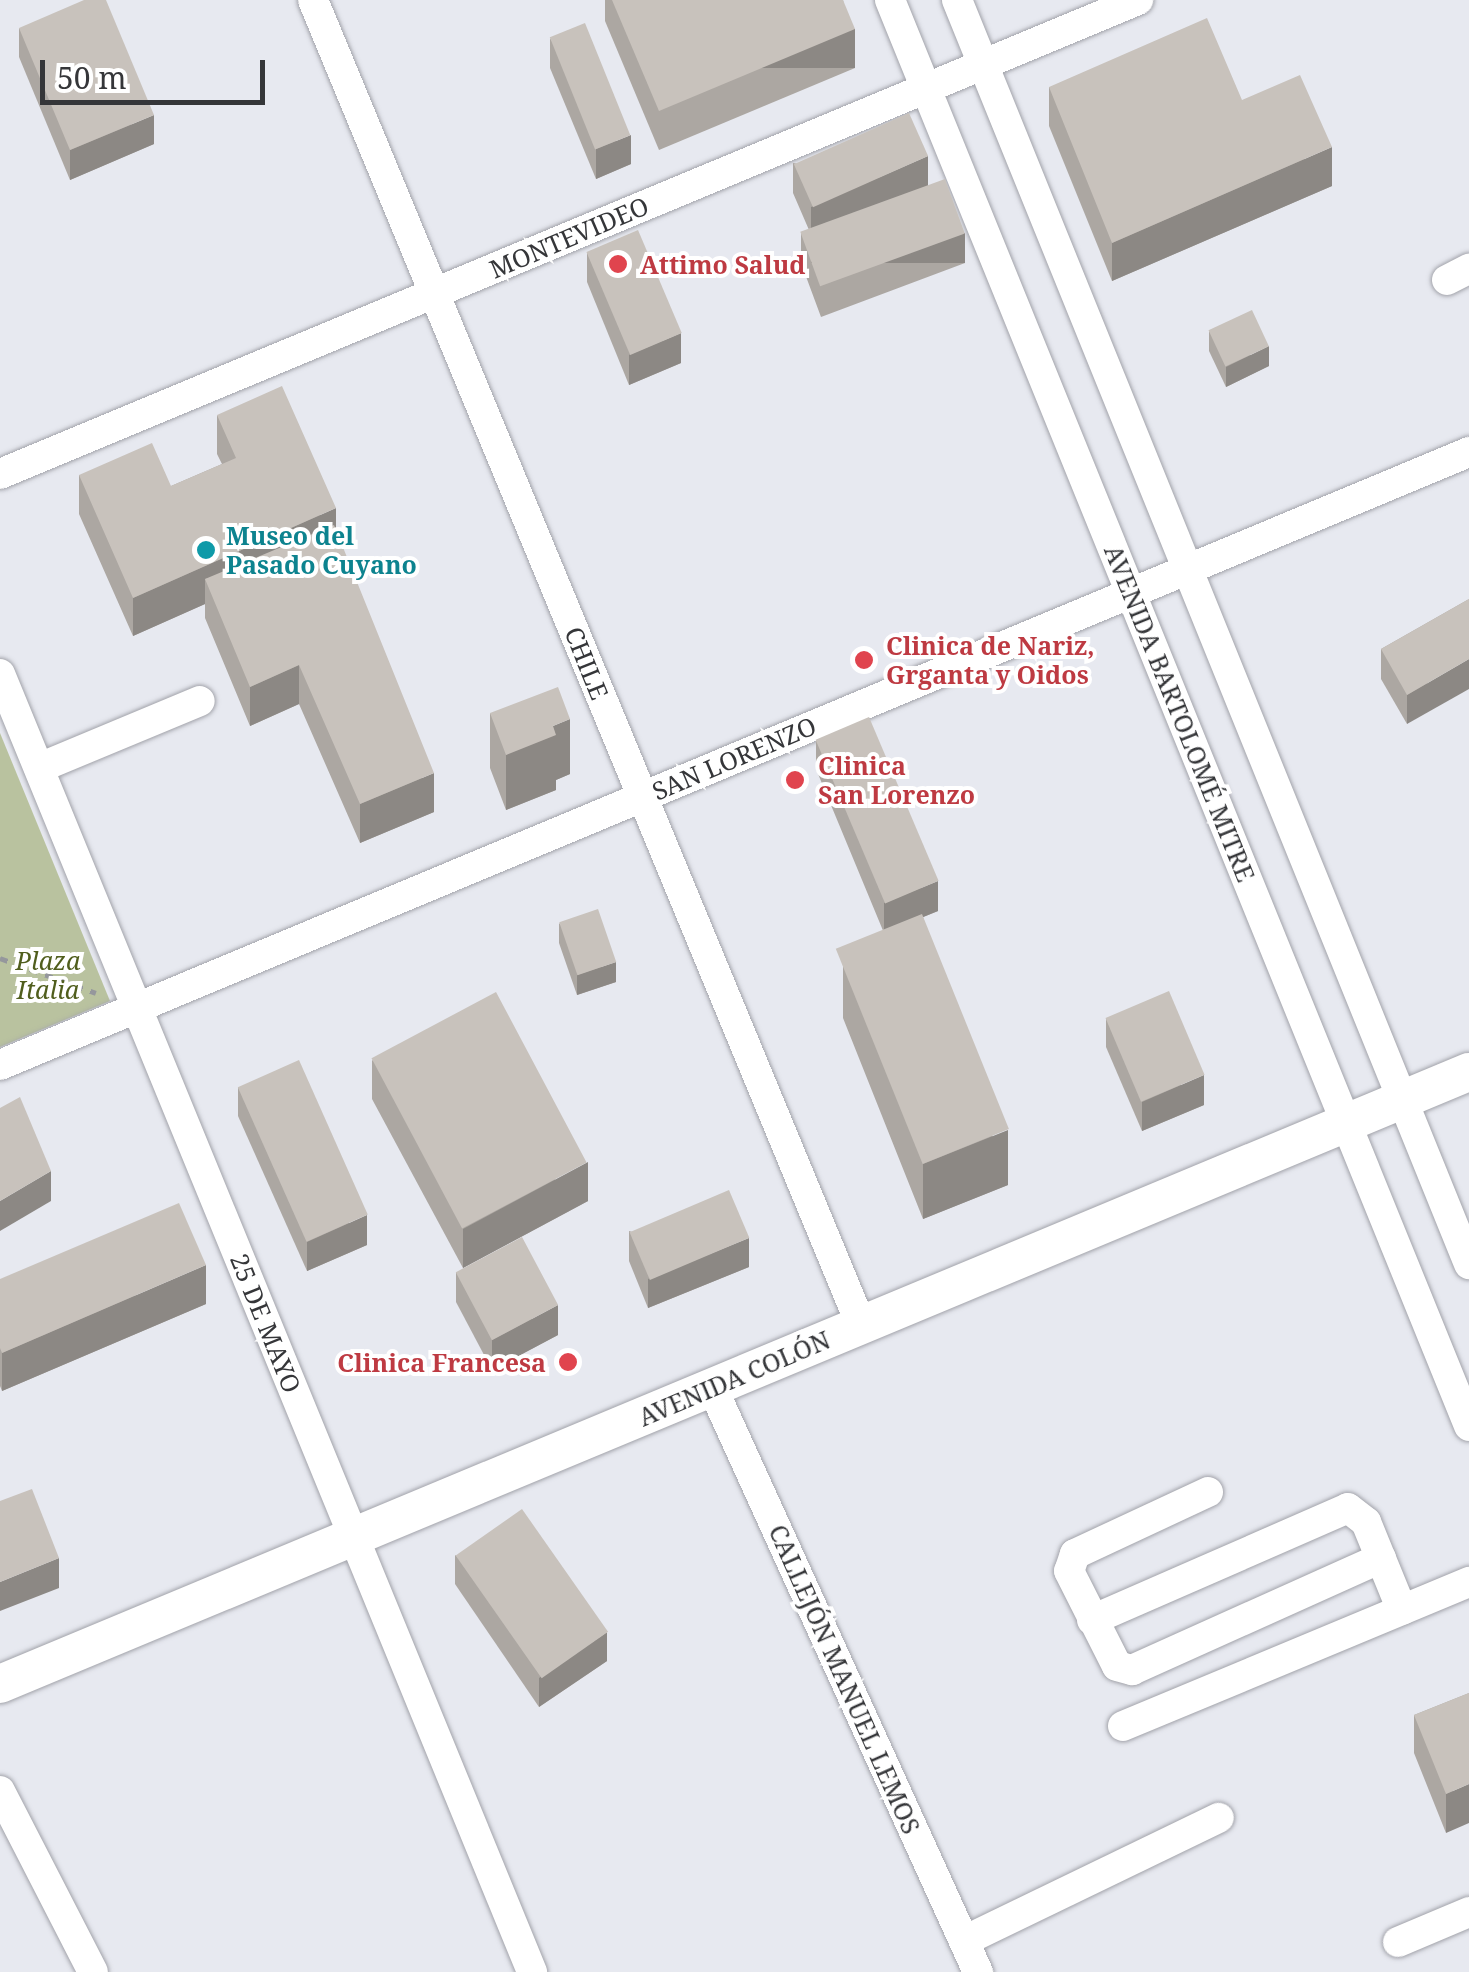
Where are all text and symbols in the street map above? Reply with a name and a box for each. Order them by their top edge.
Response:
scale bar [45,40,270,102]
text: 50 m [57,57,127,98]
street label: MONTEVIDEO [485,190,653,284]
place label: Attimo Salud [640,249,806,279]
marker: Attimo Salud [605,251,631,277]
place label: Museo del Pasado Cuyano [226,521,417,580]
marker: Museo del Pasado Cuyano [195,539,217,561]
street label: AVENIDA BARTOLOMÉ MITRE [1099,540,1261,886]
street label: CHILE [559,622,615,704]
place label: Clinica de Nariz, Grganta y Oidos [886,631,1095,690]
marker: Clinica de Nariz, Grganta y Oidos [851,647,877,673]
street label: SAN LORENZO [648,710,820,806]
place label: Clinica San Lorenzo [818,751,975,810]
marker: Clinica San Lorenzo [782,767,808,793]
park label: Plaza Italia [16,946,80,1005]
street label: 25 DE MAYO [224,1249,308,1397]
street label: AVENIDA COLÓN [634,1324,834,1432]
place label: Clinica Francesa [337,1347,546,1377]
marker: Clinica Francesa [555,1349,581,1375]
street label: CALLEJÓN MANUEL LEMOS [763,1520,927,1838]

